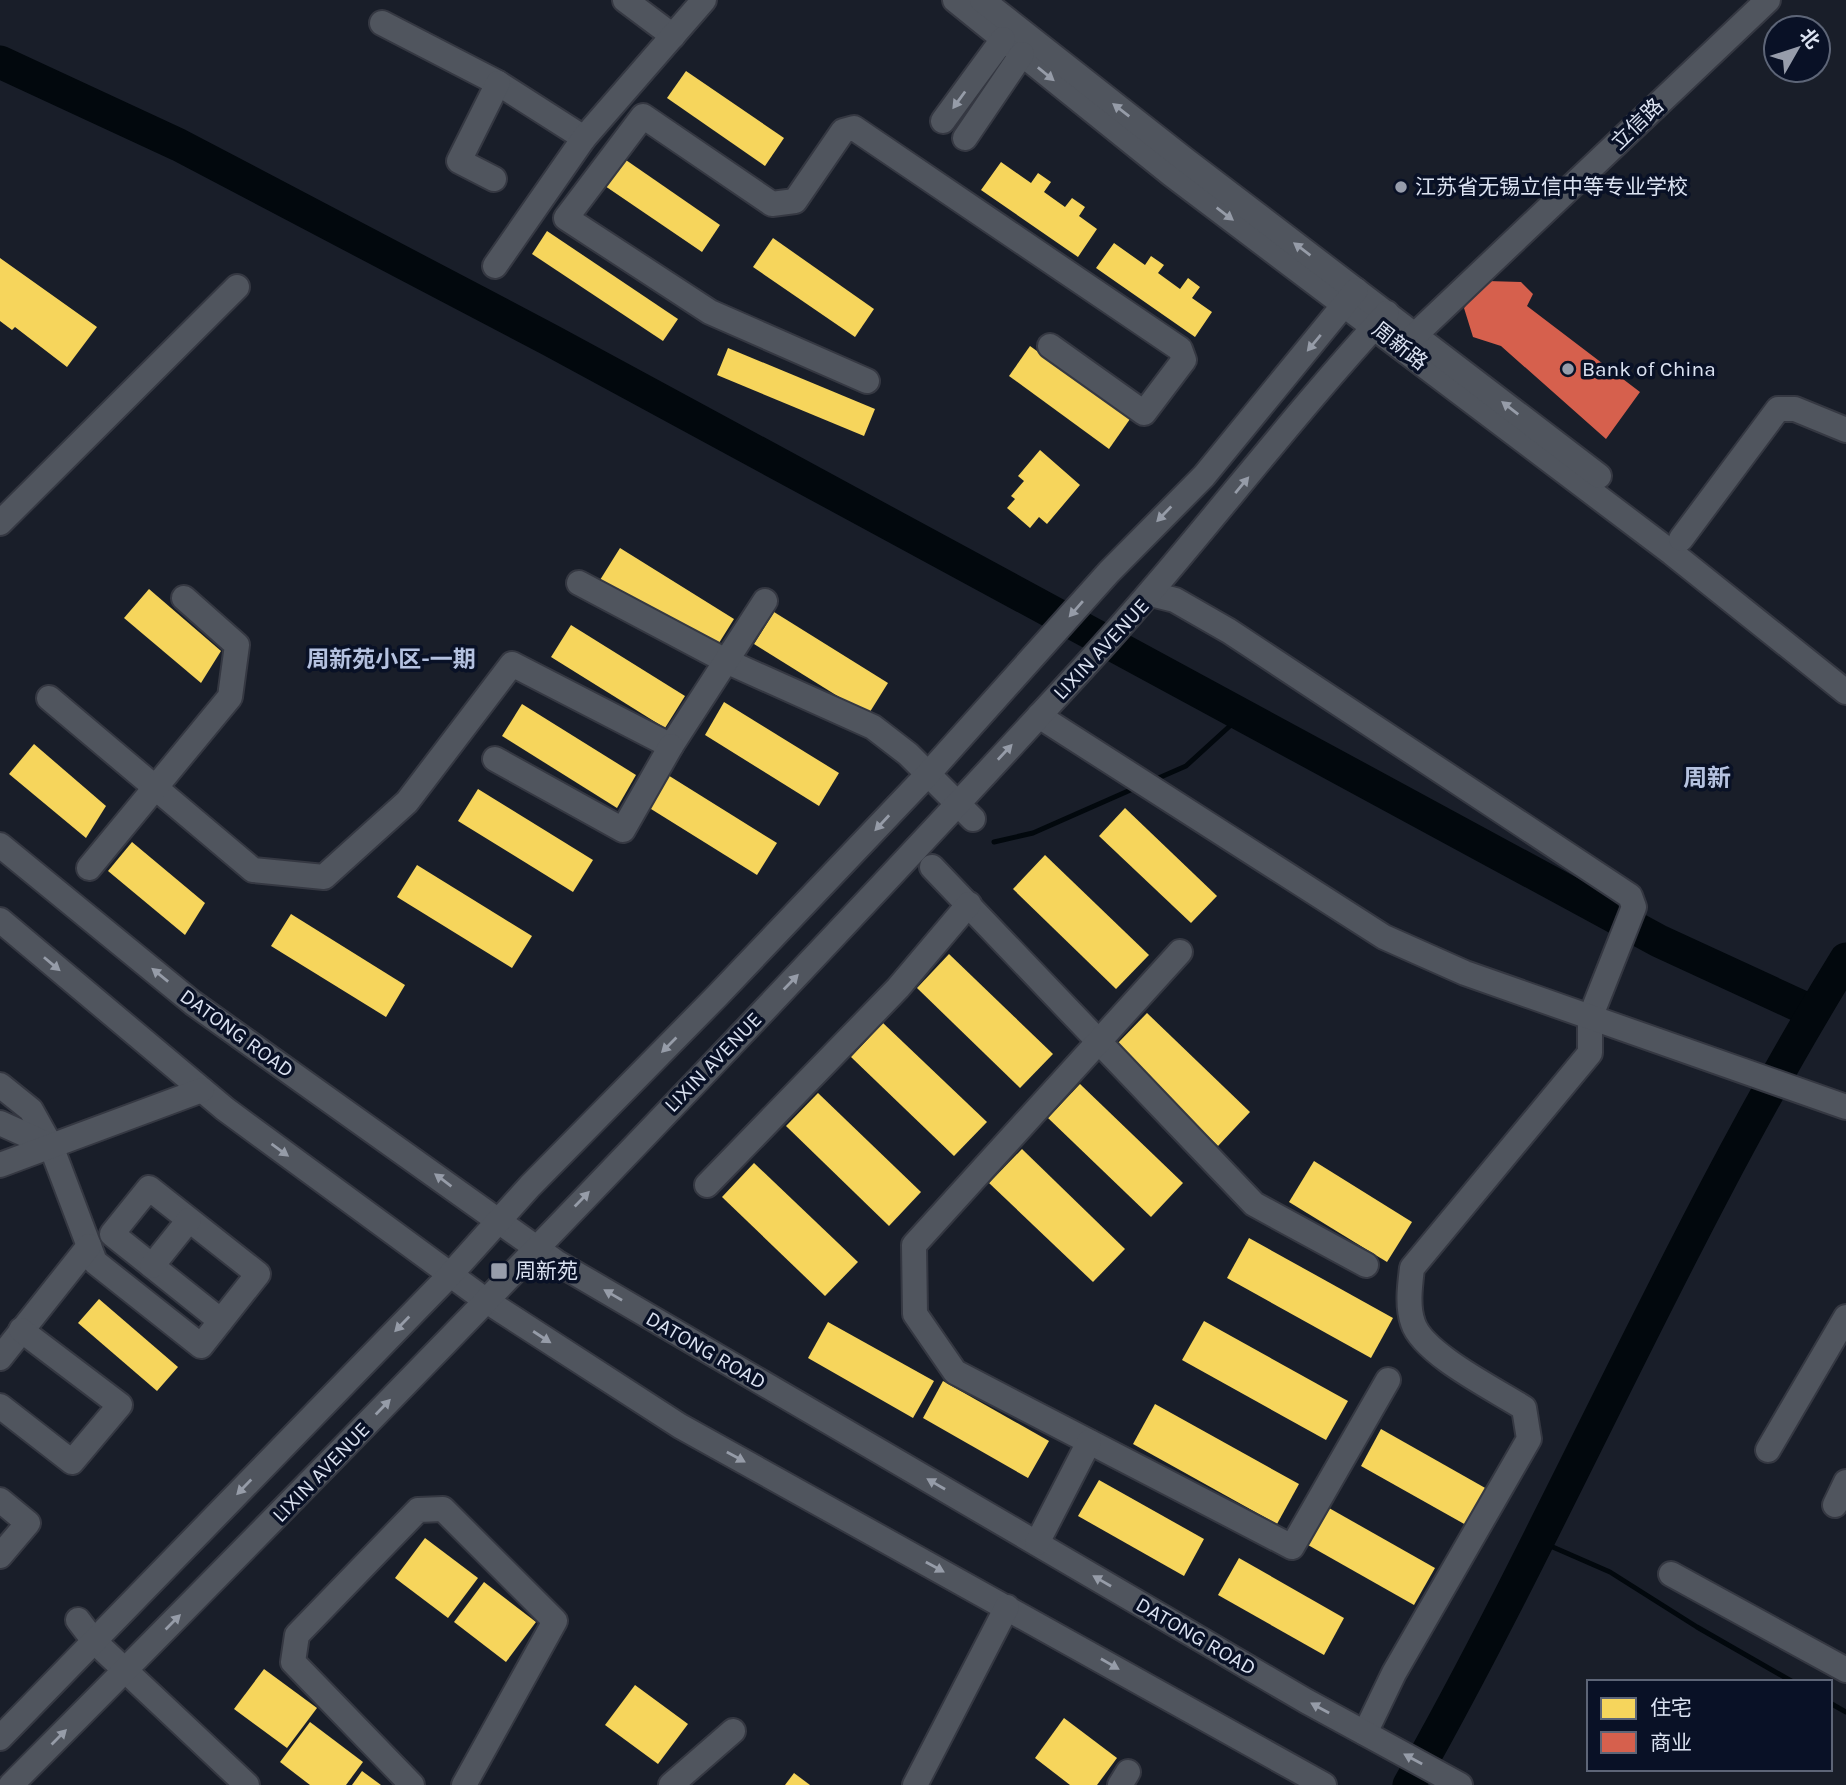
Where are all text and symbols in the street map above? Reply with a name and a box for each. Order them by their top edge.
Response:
north arrow [1762,14,1832,84]
text: 北 [1795,25,1824,53]
one-way arrow [1037,66,1055,81]
one-way arrow [952,91,966,109]
street label: 立信路 [1606,93,1668,155]
one-way arrow [1113,103,1131,118]
place label: 江苏省无锡立信中等专业学校 [1415,175,1688,199]
marker: 江苏省无锡立信中等专业学校 [1393,179,1409,195]
one-way arrow [1216,207,1234,221]
one-way arrow [1293,241,1311,256]
street label: 周新路 [1368,317,1432,375]
one-way arrow [1306,334,1321,352]
place label: Bank of China [1582,357,1716,381]
marker: Bank of China [1560,361,1576,377]
one-way arrow [1501,401,1519,415]
one-way arrow [1234,476,1250,494]
one-way arrow [1157,505,1173,522]
street label: LIXIN AVENUE [1048,594,1154,704]
one-way arrow [1069,601,1084,618]
district label: 周新苑小区-一期 [306,646,476,673]
one-way arrow [996,744,1012,761]
district label: 周新 [1683,764,1731,792]
one-way arrow [873,814,890,831]
one-way arrow [44,956,61,971]
one-way arrow [151,968,169,983]
one-way arrow [782,974,798,991]
street label: DATONG ROAD [176,984,298,1082]
street label: LIXIN AVENUE [659,1007,767,1117]
one-way arrow [661,1036,678,1053]
one-way arrow [271,1142,289,1156]
one-way arrow [434,1173,453,1187]
one-way arrow [573,1191,589,1208]
place label: 周新苑 [515,1259,578,1283]
marker: 周新苑 [489,1261,509,1281]
one-way arrow [603,1289,622,1301]
street label: DATONG ROAD [642,1306,770,1394]
one-way arrow [395,1315,411,1332]
one-way arrow [533,1331,552,1344]
one-way arrow [375,1398,392,1415]
street label: LIXIN AVENUE [267,1417,375,1527]
one-way arrow [726,1451,745,1463]
one-way arrow [236,1478,252,1495]
one-way arrow [926,1478,946,1490]
one-way arrow [925,1561,945,1573]
one-way arrow [1093,1575,1112,1587]
street label: DATONG ROAD [1132,1592,1260,1680]
one-way arrow [165,1614,181,1630]
one-way arrow [1100,1658,1119,1670]
legend [1587,1680,1832,1771]
text: 住宅 [1650,1696,1692,1720]
one-way arrow [1310,1702,1330,1714]
one-way arrow [50,1728,67,1745]
text: 商业 [1650,1731,1692,1755]
one-way arrow [1403,1753,1422,1765]

